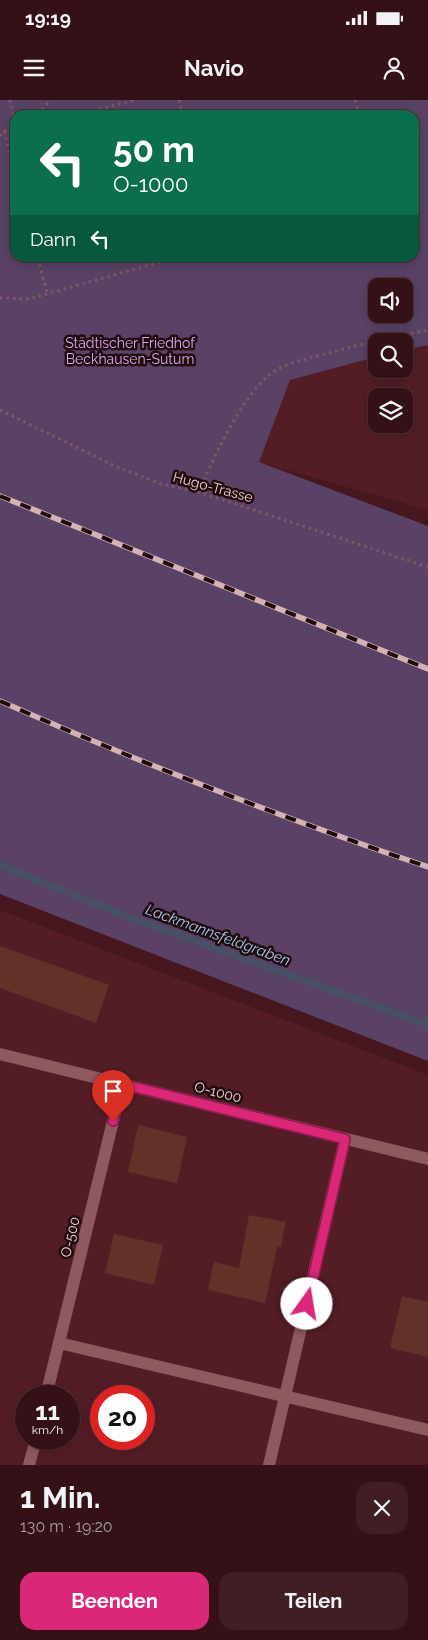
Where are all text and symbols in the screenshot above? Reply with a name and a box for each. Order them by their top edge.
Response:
text: 19:19 [25,7,71,29]
icon: menu [20,54,48,82]
icon: person [380,54,408,82]
text: Navio [184,55,244,81]
text: 50 m [113,129,195,170]
icon: left [30,130,95,195]
text: O-1000 [113,171,188,197]
icon: left [86,225,114,253]
text: Dann [30,228,76,250]
map controls [368,278,413,433]
button: sound [368,278,413,323]
button: search [368,333,413,378]
park label: Städtischer Friedhof Beckhausen-Sutum [65,335,196,367]
button: layers [368,388,413,433]
street label: Hugo-Trasse [171,469,255,505]
water label: Lackmannsfeldgraben [143,900,293,970]
pin [92,1070,134,1121]
icon: arrive [99,1077,127,1105]
street label: O-1000 [193,1078,243,1106]
street label: O-500 [57,1215,83,1259]
position arrow [280,1277,332,1329]
speed limit sign: 20 [90,1385,155,1450]
text: 11 [35,1396,60,1426]
text: km/h [32,1423,63,1437]
text: 1 Min. [20,1480,101,1515]
button: close [356,1482,408,1534]
text: 130 m · 19:20 [20,1517,113,1536]
button: Beenden [20,1572,209,1630]
button: Teilen [219,1572,408,1630]

